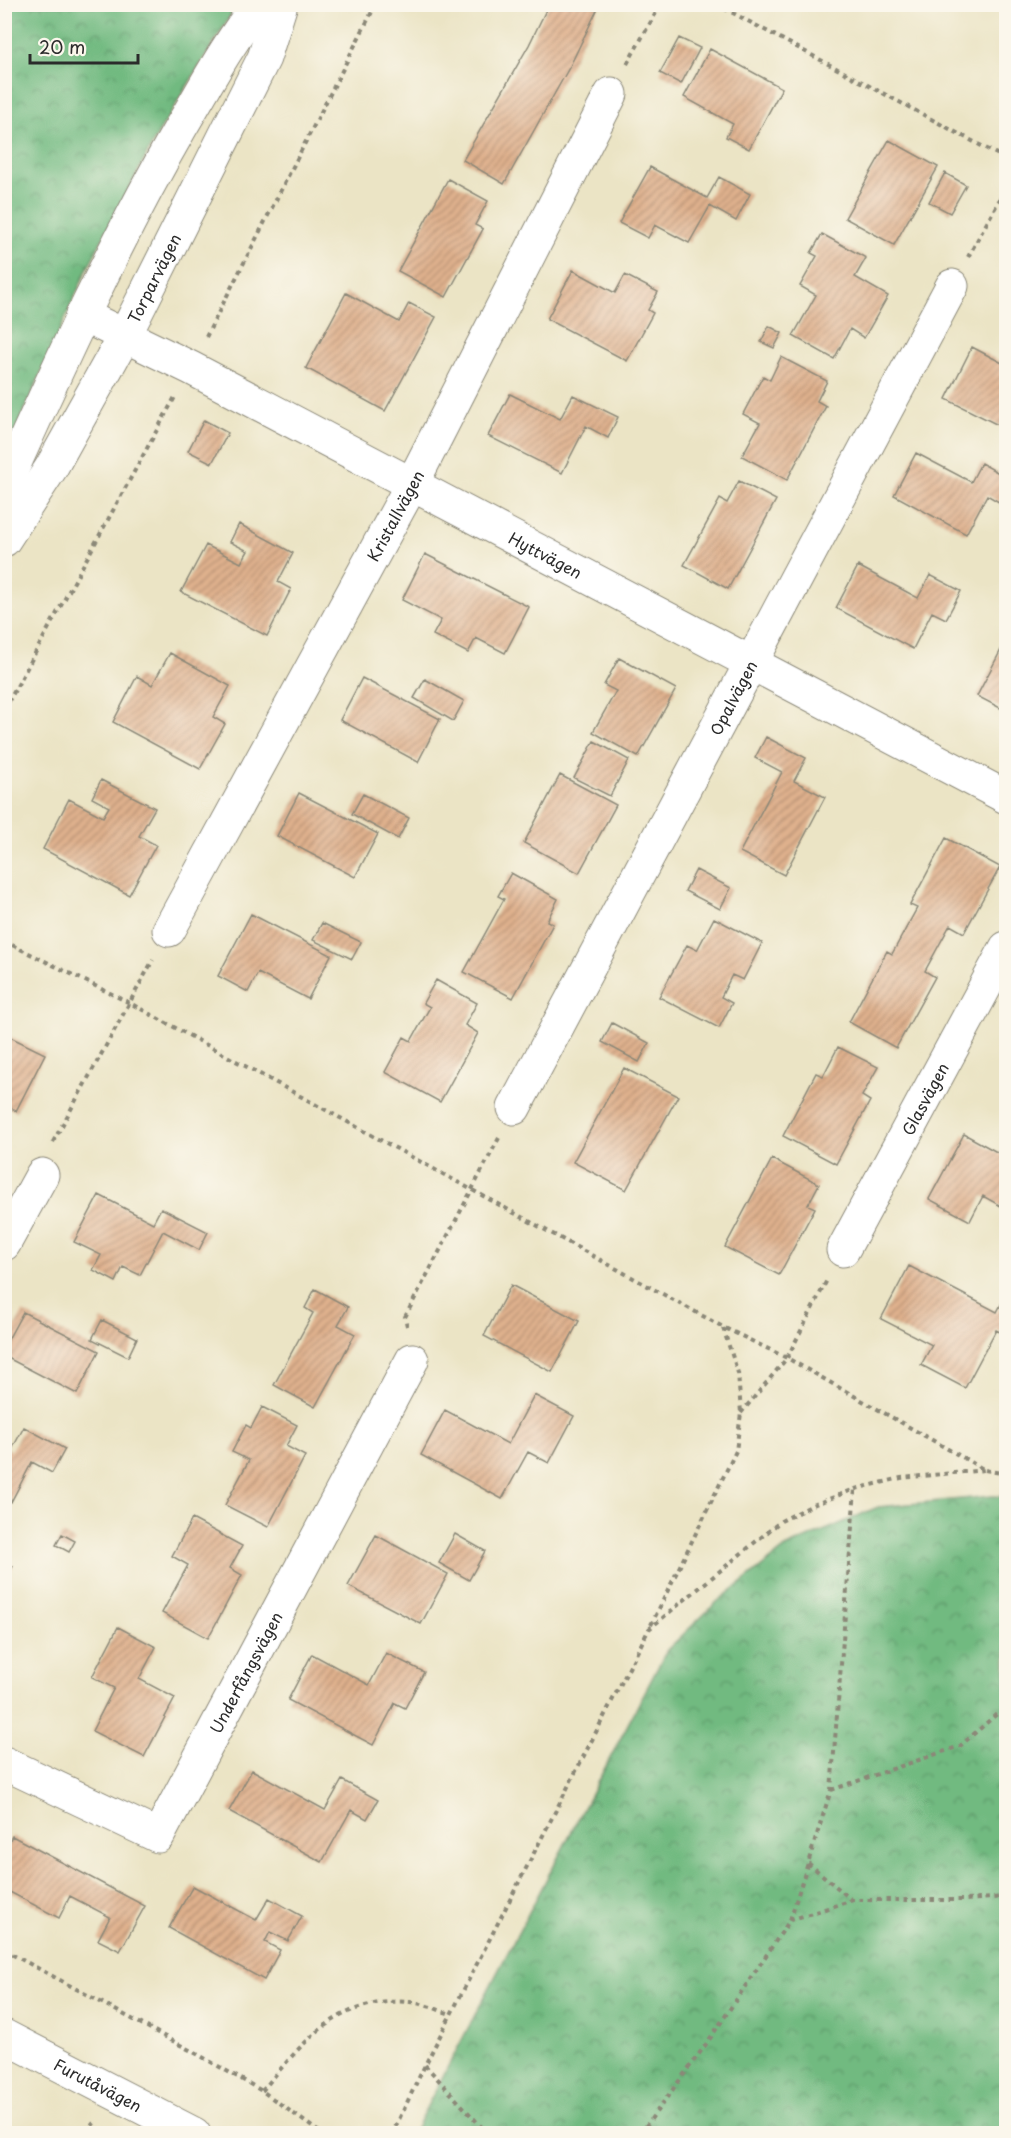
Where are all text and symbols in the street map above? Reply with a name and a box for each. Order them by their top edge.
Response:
scale bar [30,27,138,65]
text: 20 m [39,33,85,60]
street label: Torparvägen [121,229,186,327]
street label: Kristallvägen [360,466,429,565]
street label: Hyttvägen [505,525,587,584]
street label: Opalvägen [703,656,762,739]
street label: Glasvägen [895,1058,954,1139]
street label: Underfångsvägen [203,1607,288,1737]
street label: Furutåvägen [50,2052,146,2117]

